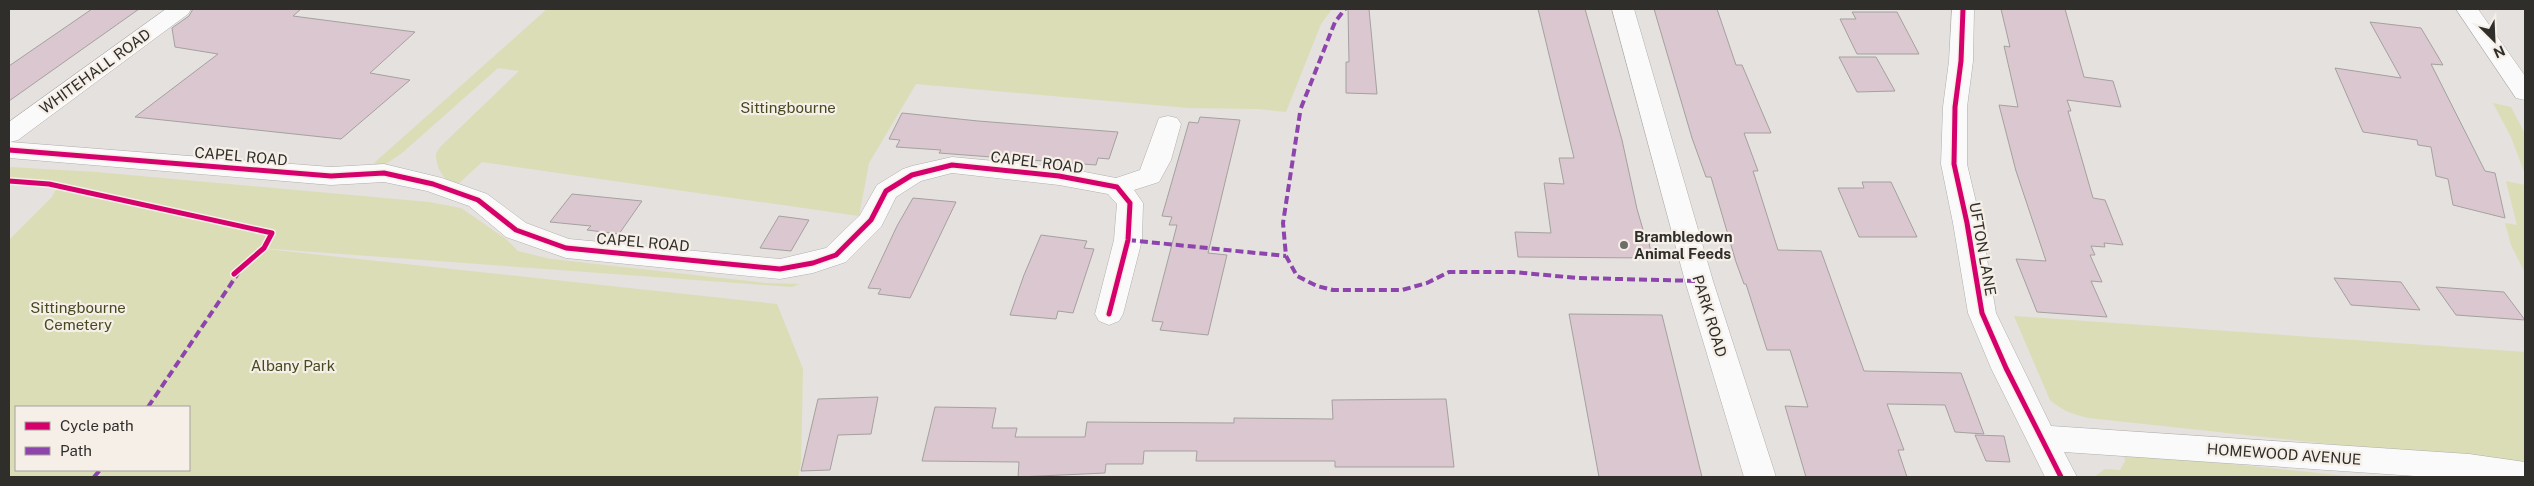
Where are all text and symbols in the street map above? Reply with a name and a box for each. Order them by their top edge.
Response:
north arrow [2469,15,2519,65]
street label: WHITEHALL ROAD [36,25,154,117]
text: N [2491,42,2508,61]
park label: Sittingbourne [740,99,836,116]
street label: CAPEL ROAD [194,143,288,169]
street label: CAPEL ROAD [990,148,1084,176]
street label: UFTON LANE [1966,201,2000,297]
place label: Brambledown Animal Feeds [1634,228,1733,262]
street label: CAPEL ROAD [596,229,690,255]
marker: Brambledown Animal Feeds [1618,239,1630,251]
street label: PARK ROAD [1689,273,1731,359]
park label: Sittingbourne Cemetery [30,299,126,333]
park label: Albany Park [251,357,335,374]
legend [15,406,190,471]
text: Cycle path [60,417,134,434]
street label: HOMEWOOD AVENUE [2206,440,2362,468]
text: Path [60,442,92,459]

